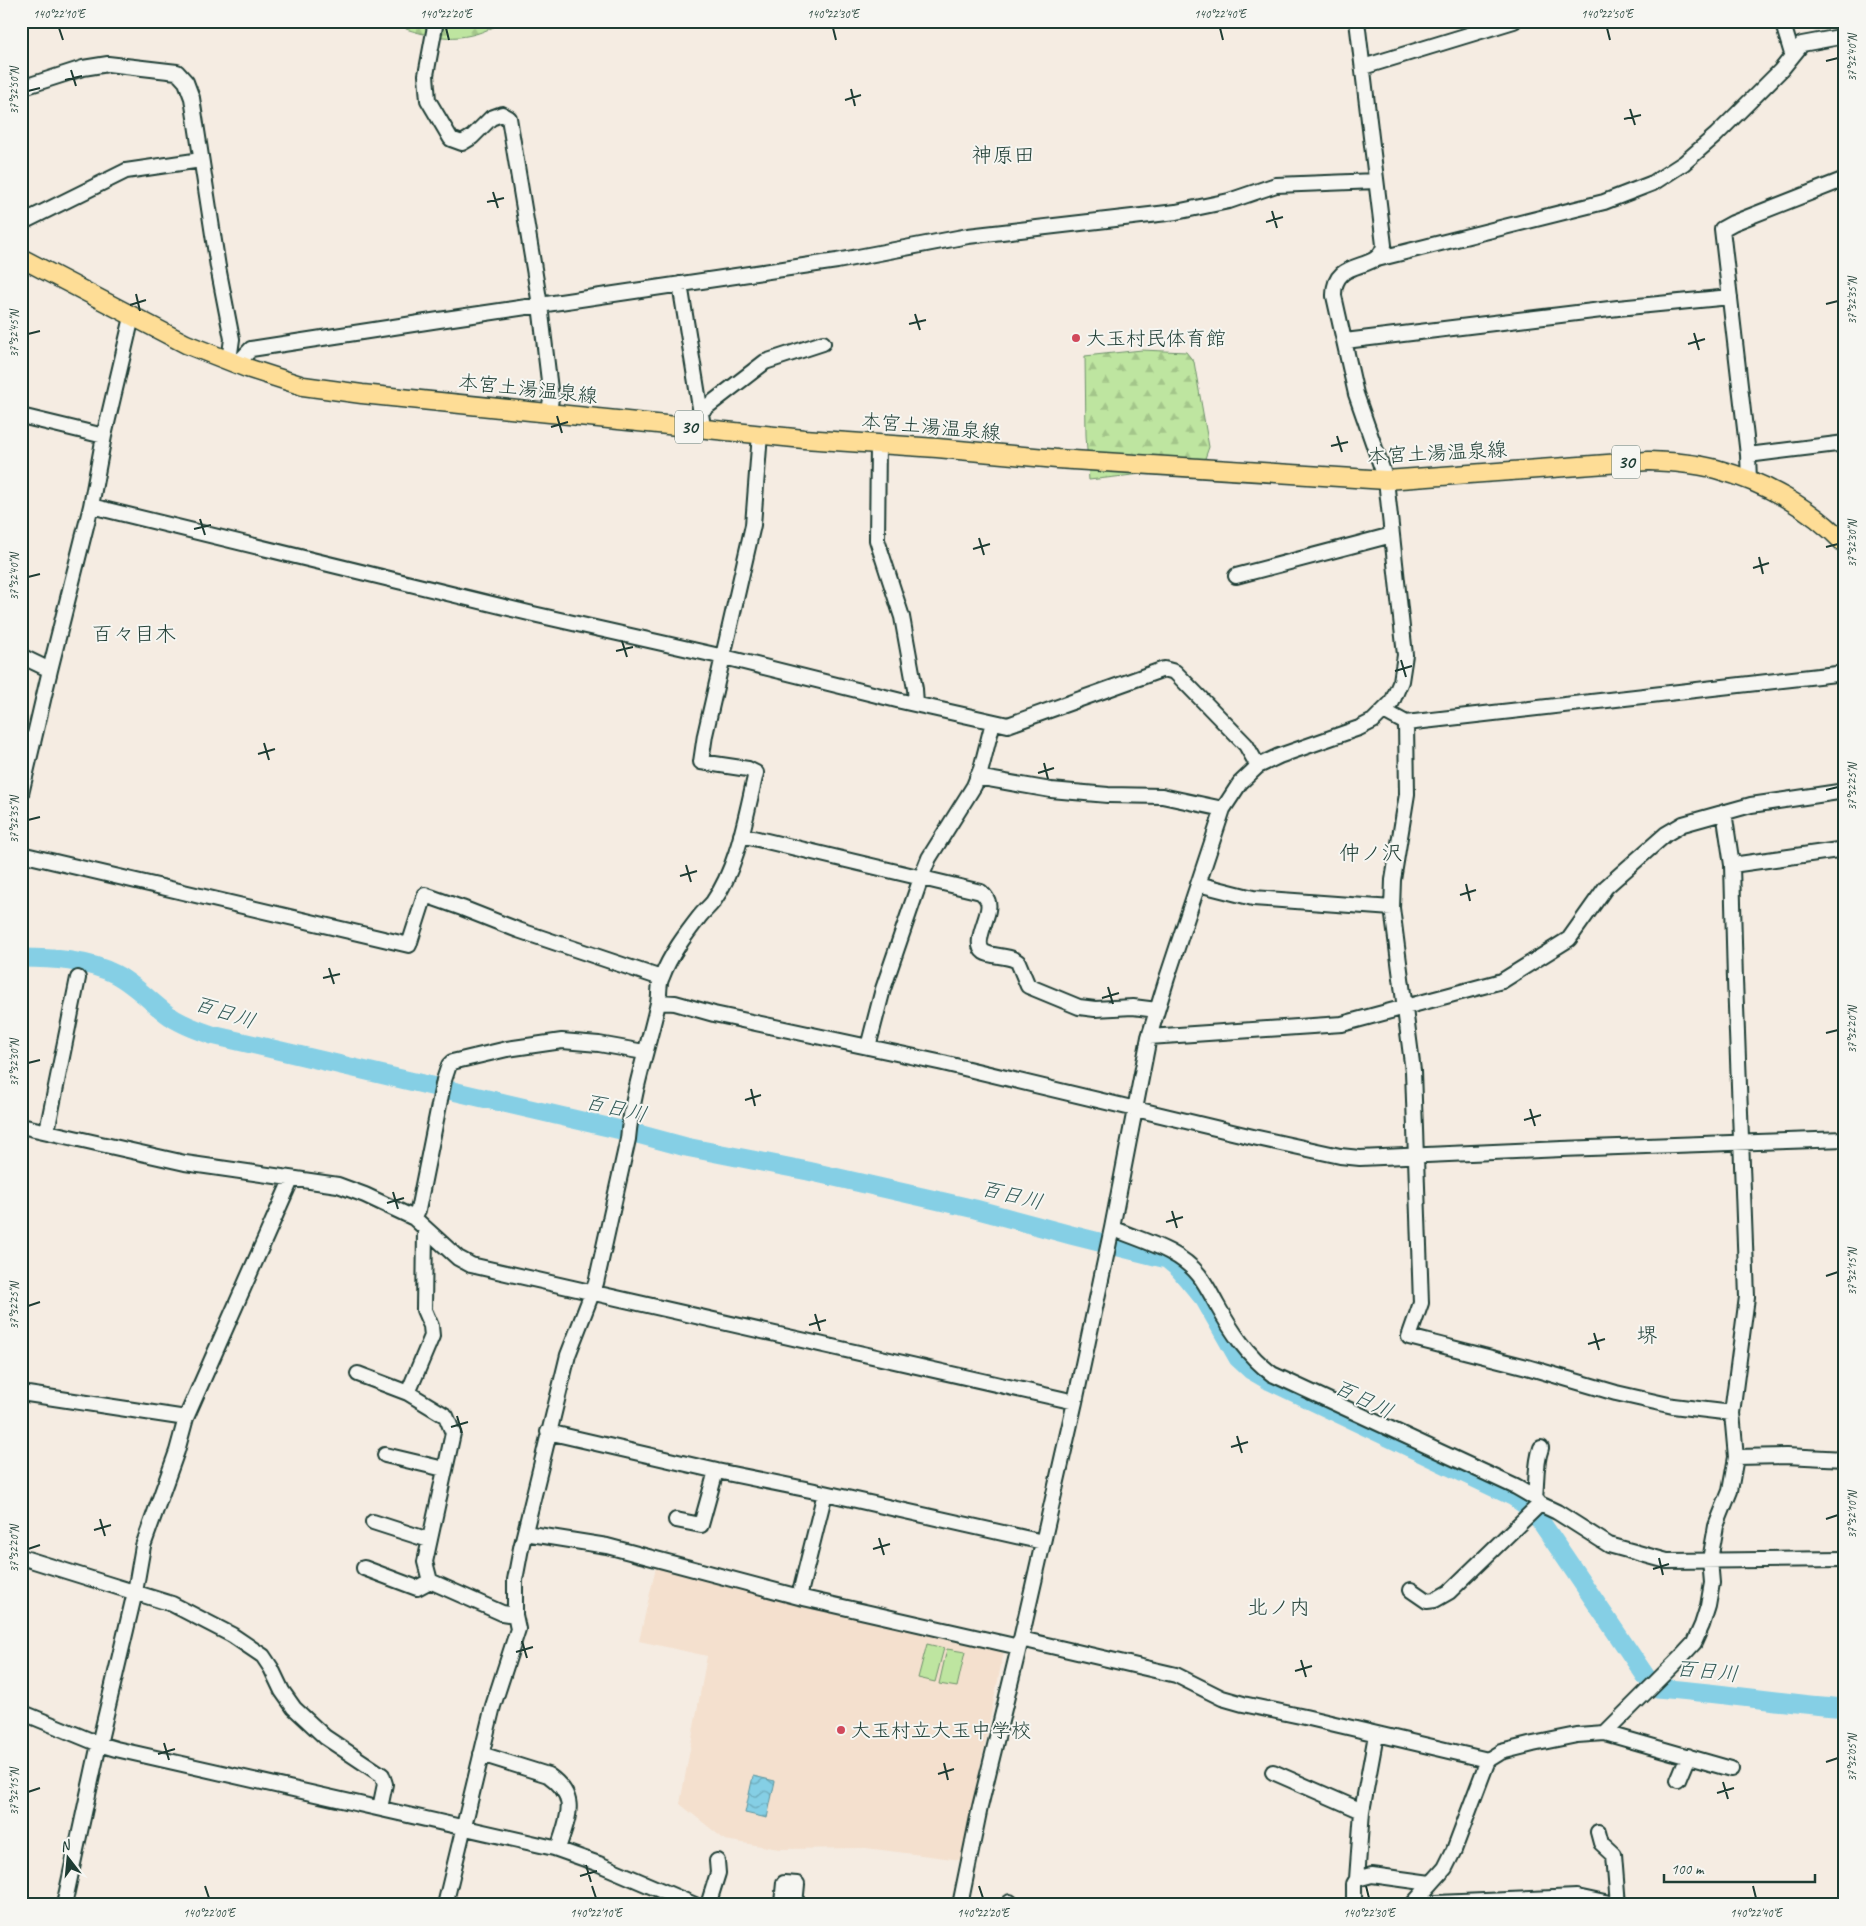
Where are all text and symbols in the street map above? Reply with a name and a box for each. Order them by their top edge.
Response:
text: 140°22'10"E [33,6,87,22]
text: 140°22'20"E [420,6,474,22]
text: 140°22'30"E [807,6,861,22]
text: 140°22'40"E [1194,6,1248,22]
text: 140°22'50"E [1581,6,1635,22]
text: 37°32'40"N [1844,33,1860,82]
text: 37°32'50"N [6,66,22,115]
district label: 神原田 [972,142,1035,168]
text: 37°32'35"N [1844,276,1860,325]
text: 37°32'45"N [6,309,22,358]
place label: 大玉村民体育館 [1086,326,1226,351]
marker: 大玉村民体育館 [1070,332,1082,344]
street label: 本宮土湯温泉線 [457,369,599,409]
street label: 本宮土湯温泉線 [860,408,1002,446]
road number: 30 [675,411,703,444]
street label: 本宮土湯温泉線 [1366,437,1508,469]
road number: 30 [1612,446,1640,478]
text: 37°32'30"N [1844,519,1860,568]
text: 37°32'40"N [6,552,22,601]
district label: 百々目木 [92,621,176,647]
text: 37°32'25"N [1844,762,1860,811]
text: 37°32'35"N [6,795,22,844]
district label: 仲ノ沢 [1340,840,1403,866]
water label: 百日川 [191,990,259,1034]
text: 37°32'20"N [1844,1005,1860,1054]
text: 37°32'30"N [6,1038,22,1087]
water label: 百日川 [582,1088,650,1128]
water label: 百日川 [978,1175,1046,1215]
text: 37°32'15"N [1844,1247,1860,1296]
text: 37°32'25"N [6,1281,22,1330]
district label: 堺 [1637,1322,1658,1348]
water label: 百日川 [1330,1374,1398,1424]
text: 37°32'10"N [1844,1490,1860,1539]
text: 37°32'20"N [6,1524,22,1573]
district label: 北ノ内 [1248,1594,1311,1620]
water label: 百日川 [1674,1655,1740,1687]
place label: 大玉村立大玉中学校 [851,1718,1031,1743]
marker: 大玉村立大玉中学校 [835,1724,847,1736]
text: 37°32'05"N [1844,1733,1860,1782]
text: 37°32'15"N [6,1767,22,1816]
north arrow [42,1834,92,1884]
text: N [58,1836,73,1855]
scale bar [1664,1851,1815,1883]
text: 100 m [1671,1860,1705,1879]
text: 140°22'00"E [183,1905,237,1921]
text: 140°22'10"E [570,1905,624,1921]
text: 140°22'20"E [957,1905,1011,1921]
text: 140°22'30"E [1343,1905,1397,1921]
text: 140°22'40"E [1730,1905,1784,1921]

